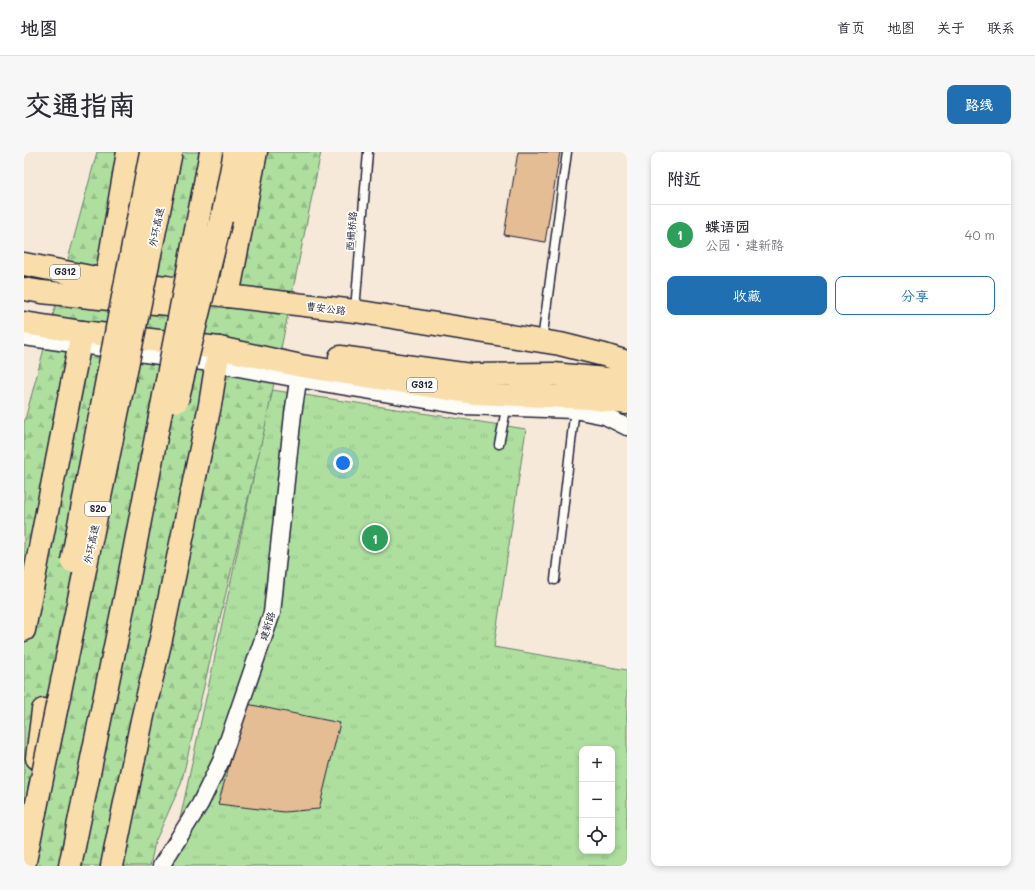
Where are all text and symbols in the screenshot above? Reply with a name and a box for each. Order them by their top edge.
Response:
text: 地图 [20,15,58,40]
text: 首页 [837,18,865,37]
text: 地图 [887,18,915,37]
text: 关于 [937,18,965,37]
text: 联系 [987,18,1015,37]
button: 路线 [947,85,1011,124]
text: 交通指南 [24,86,136,122]
text: 附近 [667,167,701,189]
street label: 外环高速 [145,206,167,248]
street label: 西栅桥路 [342,210,360,252]
text: 蝶语园 [705,216,750,236]
text: 1 [677,226,683,243]
text: 40 m [965,226,995,243]
text: 公园 · 建新路 [705,236,784,253]
road number: G312 [50,265,80,279]
button: 收藏 [667,276,827,315]
button: 分享 [835,276,995,315]
street label: 曹安公路 [305,299,347,317]
road number: G312 [407,378,437,392]
your location [333,453,353,473]
road number: S20 [85,502,111,516]
street label: 外环高速 [80,523,102,565]
pin: 1 [362,523,388,553]
street label: 建新路 [256,610,278,642]
map controls [579,746,615,854]
button: + [579,746,615,782]
button: − [579,782,615,818]
button: locate [579,818,615,854]

